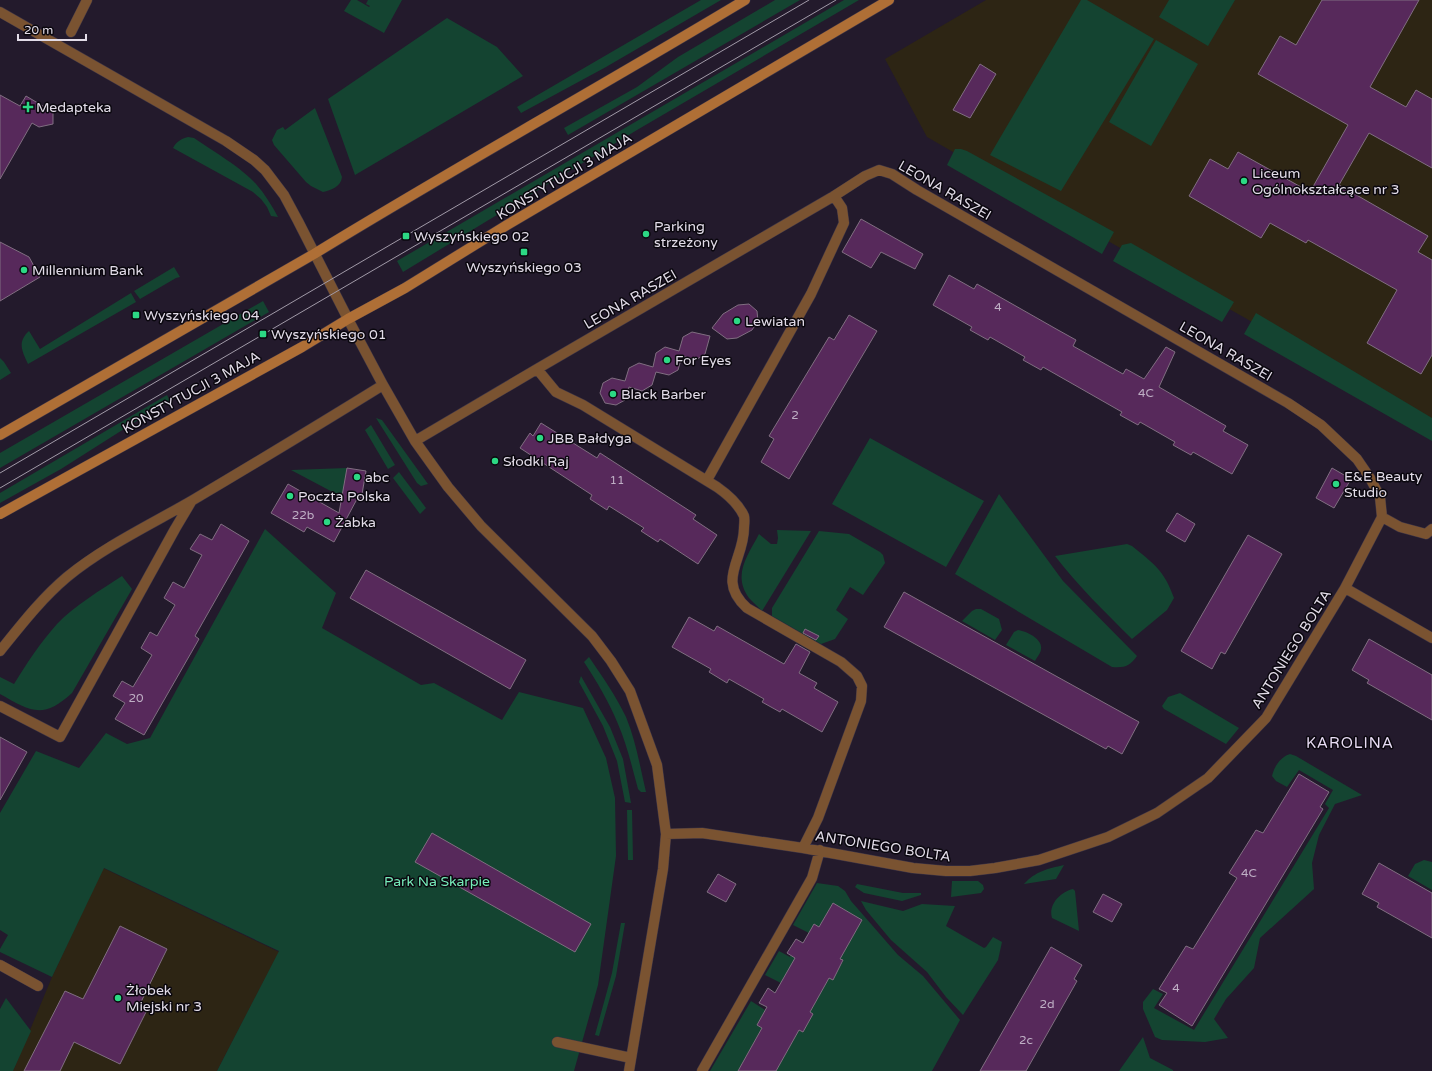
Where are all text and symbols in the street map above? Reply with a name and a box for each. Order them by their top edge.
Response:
scale bar [18,16,86,42]
text: 20 m [24,23,53,37]
place label: Medapteka [36,99,111,116]
marker: Medapteka [23,102,33,112]
street label: KONSTYTUCJI 3 MAJA [494,129,635,224]
street label: LEONA RASZEI [895,157,994,224]
place label: Liceum Ogólnokształcące nr 3 [1252,165,1400,198]
marker: Liceum Ogólnokształcące nr 3 [1239,176,1249,186]
place label: Parking strzeżony [654,218,718,251]
place label: Wyszyńskiego 02 [414,228,530,245]
marker: Parking strzeżony [641,229,651,239]
marker: Wyszyńskiego 02 [401,231,411,241]
marker: Wyszyńskiego 03 [519,247,529,257]
place label: Wyszyńskiego 03 [466,259,582,276]
place label: Millennium Bank [32,262,143,279]
marker: Millennium Bank [19,265,29,275]
street label: LEONA RASZEI [581,266,680,333]
house number: 4 [994,300,1002,314]
place label: Wyszyńskiego 04 [144,307,260,324]
marker: Wyszyńskiego 04 [131,310,141,320]
place label: Lewiatan [745,313,805,330]
marker: Lewiatan [732,316,742,326]
street label: LEONA RASZEI [1176,318,1275,385]
place label: Wyszyńskiego 01 [271,326,387,343]
marker: Wyszyńskiego 01 [258,329,268,339]
street label: KONSTYTUCJI 3 MAJA [119,347,263,437]
place label: For Eyes [675,352,732,369]
marker: For Eyes [662,355,672,365]
place label: Black Barber [621,386,706,403]
house number: 4C [1138,386,1154,400]
marker: Black Barber [608,389,618,399]
house number: 2 [791,408,799,422]
place label: JBB Bałdyga [548,430,632,447]
marker: JBB Bałdyga [535,433,545,443]
place label: Słodki Raj [503,453,569,470]
marker: Słodki Raj [490,456,500,466]
place label: E&E Beauty Studio [1344,468,1423,501]
place label: abc [365,469,389,486]
marker: abc [352,472,362,482]
house number: 11 [609,473,625,487]
marker: E&E Beauty Studio [1331,479,1341,489]
place label: Poczta Polska [298,488,390,505]
marker: Poczta Polska [285,491,295,501]
house number: 22b [292,508,314,522]
place label: Żabka [335,514,376,531]
marker: Żabka [322,517,332,527]
street label: ANTONIEGO BOLTA [1248,587,1335,712]
house number: 20 [128,691,144,705]
district label: KAROLINA [1306,734,1394,752]
street label: ANTONIEGO BOLTA [814,827,952,866]
house number: 4C [1241,866,1257,880]
park label: Park Na Skarpie [384,873,490,890]
house number: 4 [1172,981,1180,995]
place label: Żłobek Miejski nr 3 [126,982,202,1015]
marker: Żłobek Miejski nr 3 [113,993,123,1003]
house number: 2d [1039,997,1055,1011]
house number: 2c [1019,1033,1033,1047]

